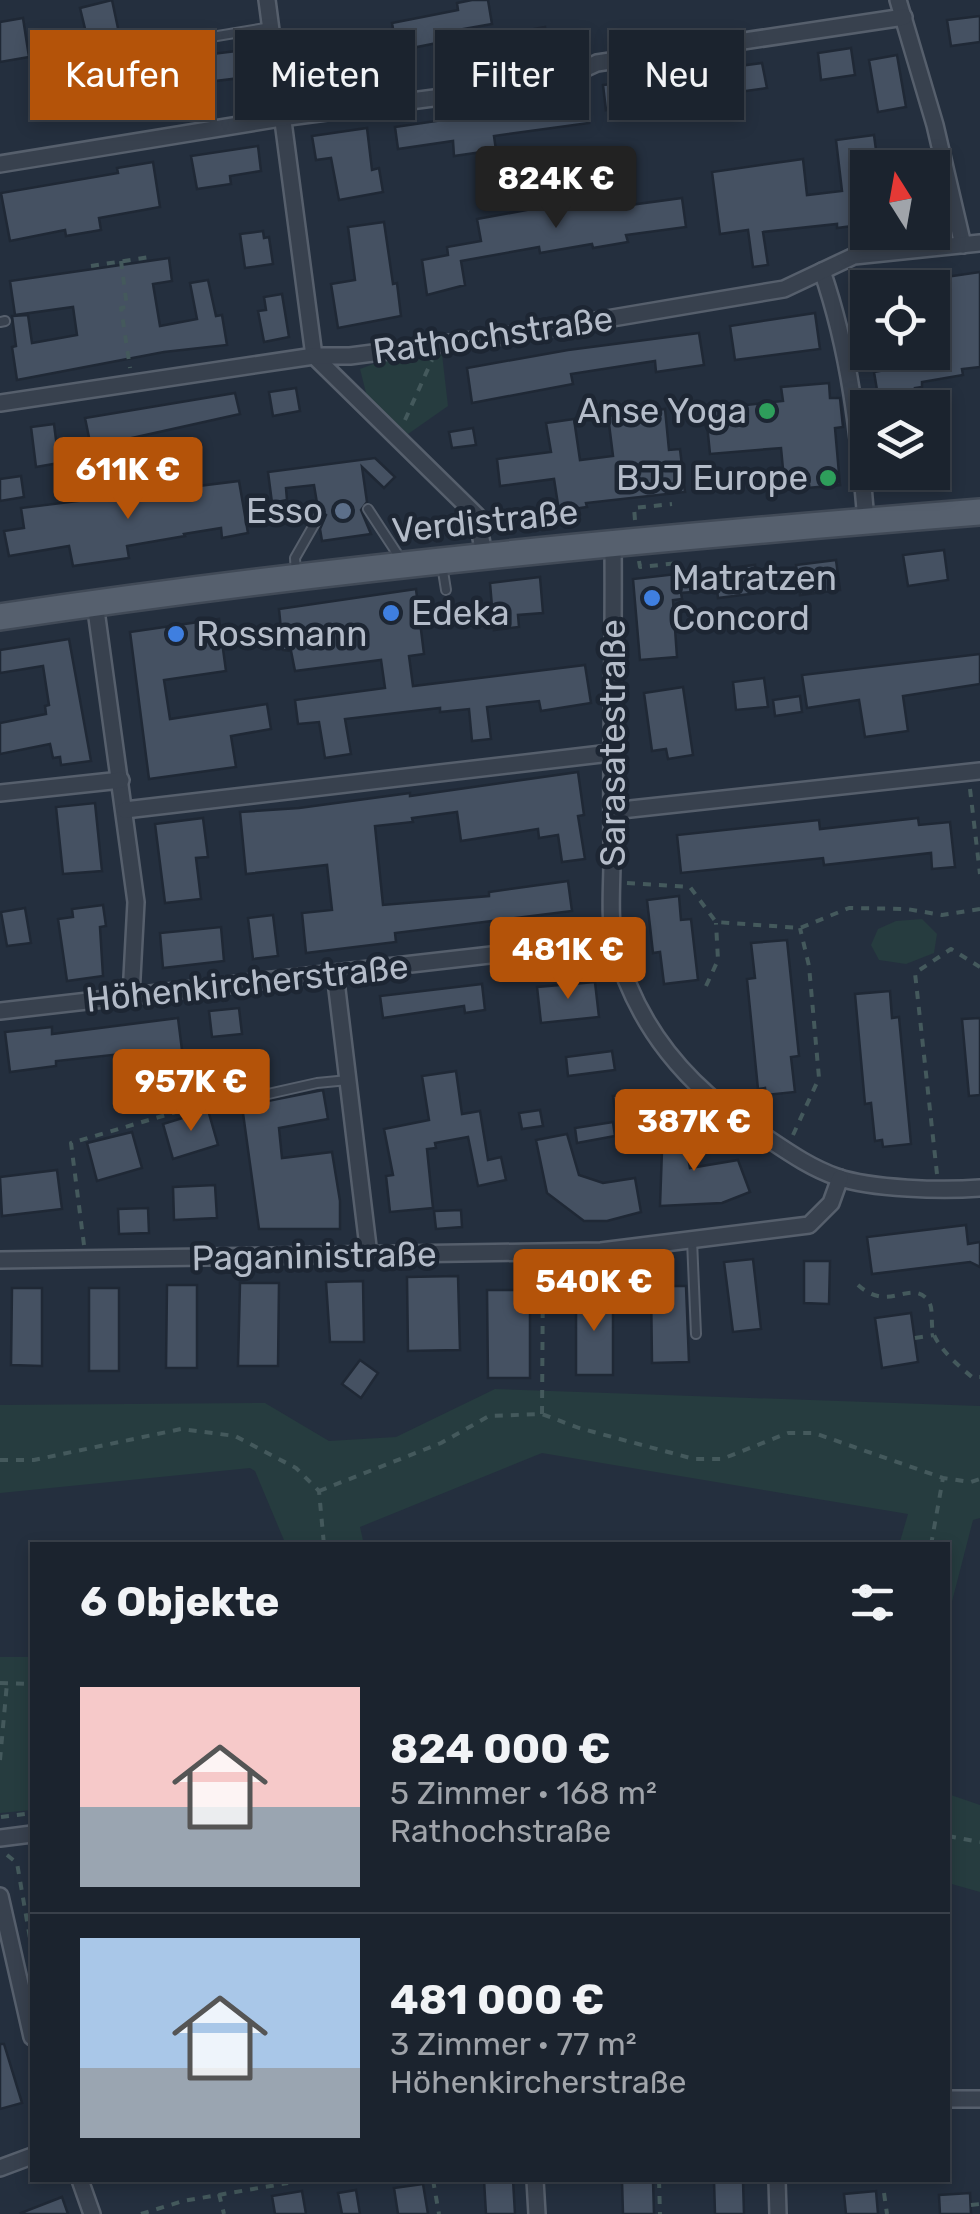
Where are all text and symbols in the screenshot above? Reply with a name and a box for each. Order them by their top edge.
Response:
chip: Kaufen [30,30,215,120]
chip: Mieten [235,30,415,120]
chip: Filter [435,30,589,120]
chip: Neu [609,30,744,120]
pin: 824K € [475,146,637,231]
north arrow [850,150,950,250]
map controls [850,150,950,490]
text: 824K € [497,159,615,197]
button: locate [850,270,950,370]
street label: Rathochstraße [370,297,616,373]
place label: Anse Yoga [577,390,747,432]
button: layers [850,390,950,490]
marker: Anse Yoga [756,400,778,422]
pin: 611K € [47,437,209,522]
text: 611K € [76,450,180,488]
place label: BJJ Europe [616,457,808,499]
marker: BJJ Europe [817,467,839,489]
place label: Esso [246,490,323,532]
street label: Verdistraße [390,490,580,552]
marker: Esso [332,500,354,522]
place label: Matratzen Concord [672,557,837,639]
marker: Matratzen Concord [641,587,663,609]
place label: Edeka [411,592,509,634]
marker: Edeka [380,602,402,624]
place label: Rossmann [196,613,367,655]
street label: Sarasatestraße [592,619,634,867]
marker: Rossmann [165,623,187,645]
pin: 481K € [487,917,649,1002]
text: 481K € [512,930,624,968]
street label: Höhenkircherstraße [84,945,410,1021]
pin: 957K € [110,1049,272,1134]
text: 957K € [135,1062,247,1100]
pin: 387K € [613,1089,775,1174]
text: 387K € [637,1102,751,1140]
street label: Paganinistraße [191,1233,437,1279]
pin: 540K € [513,1249,675,1334]
text: 540K € [535,1262,653,1300]
icon: filters [845,1575,900,1630]
text: 6 Objekte [80,1577,280,1627]
text: 824 000 € [390,1724,611,1774]
icon: home [160,1727,280,1847]
text: 5 Zimmer · 168 m² [390,1774,657,1812]
text: Rathochstraße [390,1812,611,1850]
text: 481 000 € [390,1975,605,2025]
icon: home [160,1978,280,2098]
text: 3 Zimmer · 77 m² [390,2025,637,2063]
text: Höhenkircherstraße [390,2063,687,2101]

